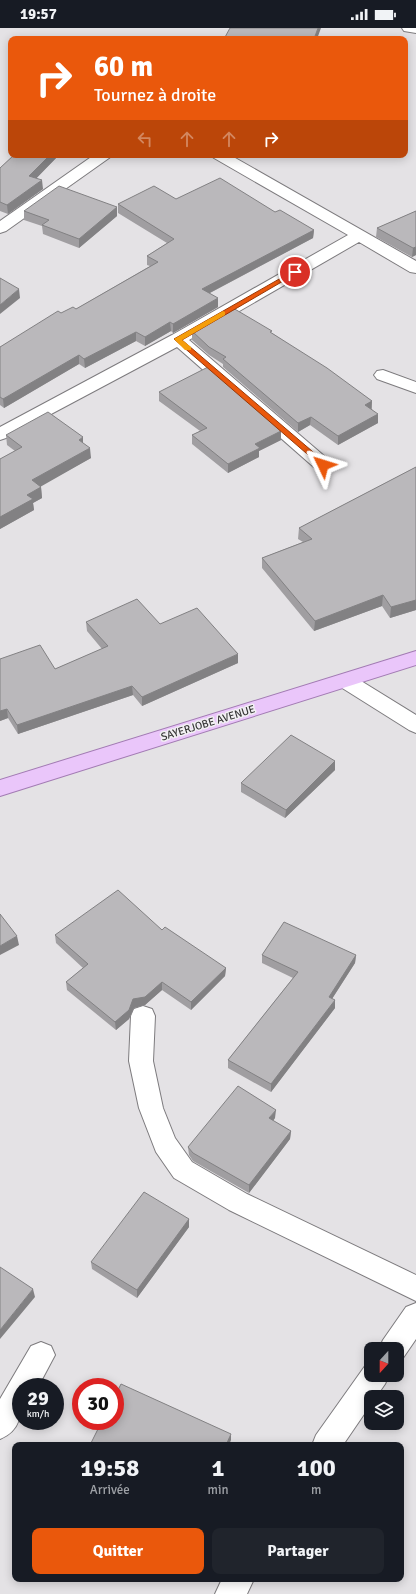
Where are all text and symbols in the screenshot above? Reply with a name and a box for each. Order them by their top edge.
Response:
text: 19:57 [20,5,57,23]
text: 60 m [94,50,153,84]
icon: right [28,52,80,104]
text: Tournez à droite [94,84,216,106]
icon: left [134,128,156,150]
icon: ahead [176,128,198,150]
icon: ahead [218,128,240,150]
icon: right [260,128,282,150]
pin [278,255,312,289]
icon: arrive [284,261,306,283]
position arrow [302,444,344,486]
street label: SAYERJOBE AVENUE [159,702,257,744]
north arrow [364,1342,404,1382]
map controls [364,1342,404,1430]
speed limit sign: 30 [72,1378,124,1430]
text: 29 [27,1386,49,1411]
button: layers [364,1390,404,1430]
text: km/h [27,1408,49,1420]
text: 19:58 [80,1453,139,1483]
text: 1 [212,1453,224,1483]
text: 100 [297,1453,336,1483]
text: Arrivée [90,1482,130,1498]
text: min [208,1482,229,1498]
text: m [311,1482,321,1498]
button: Quitter [32,1528,204,1574]
button: Partager [212,1528,384,1574]

